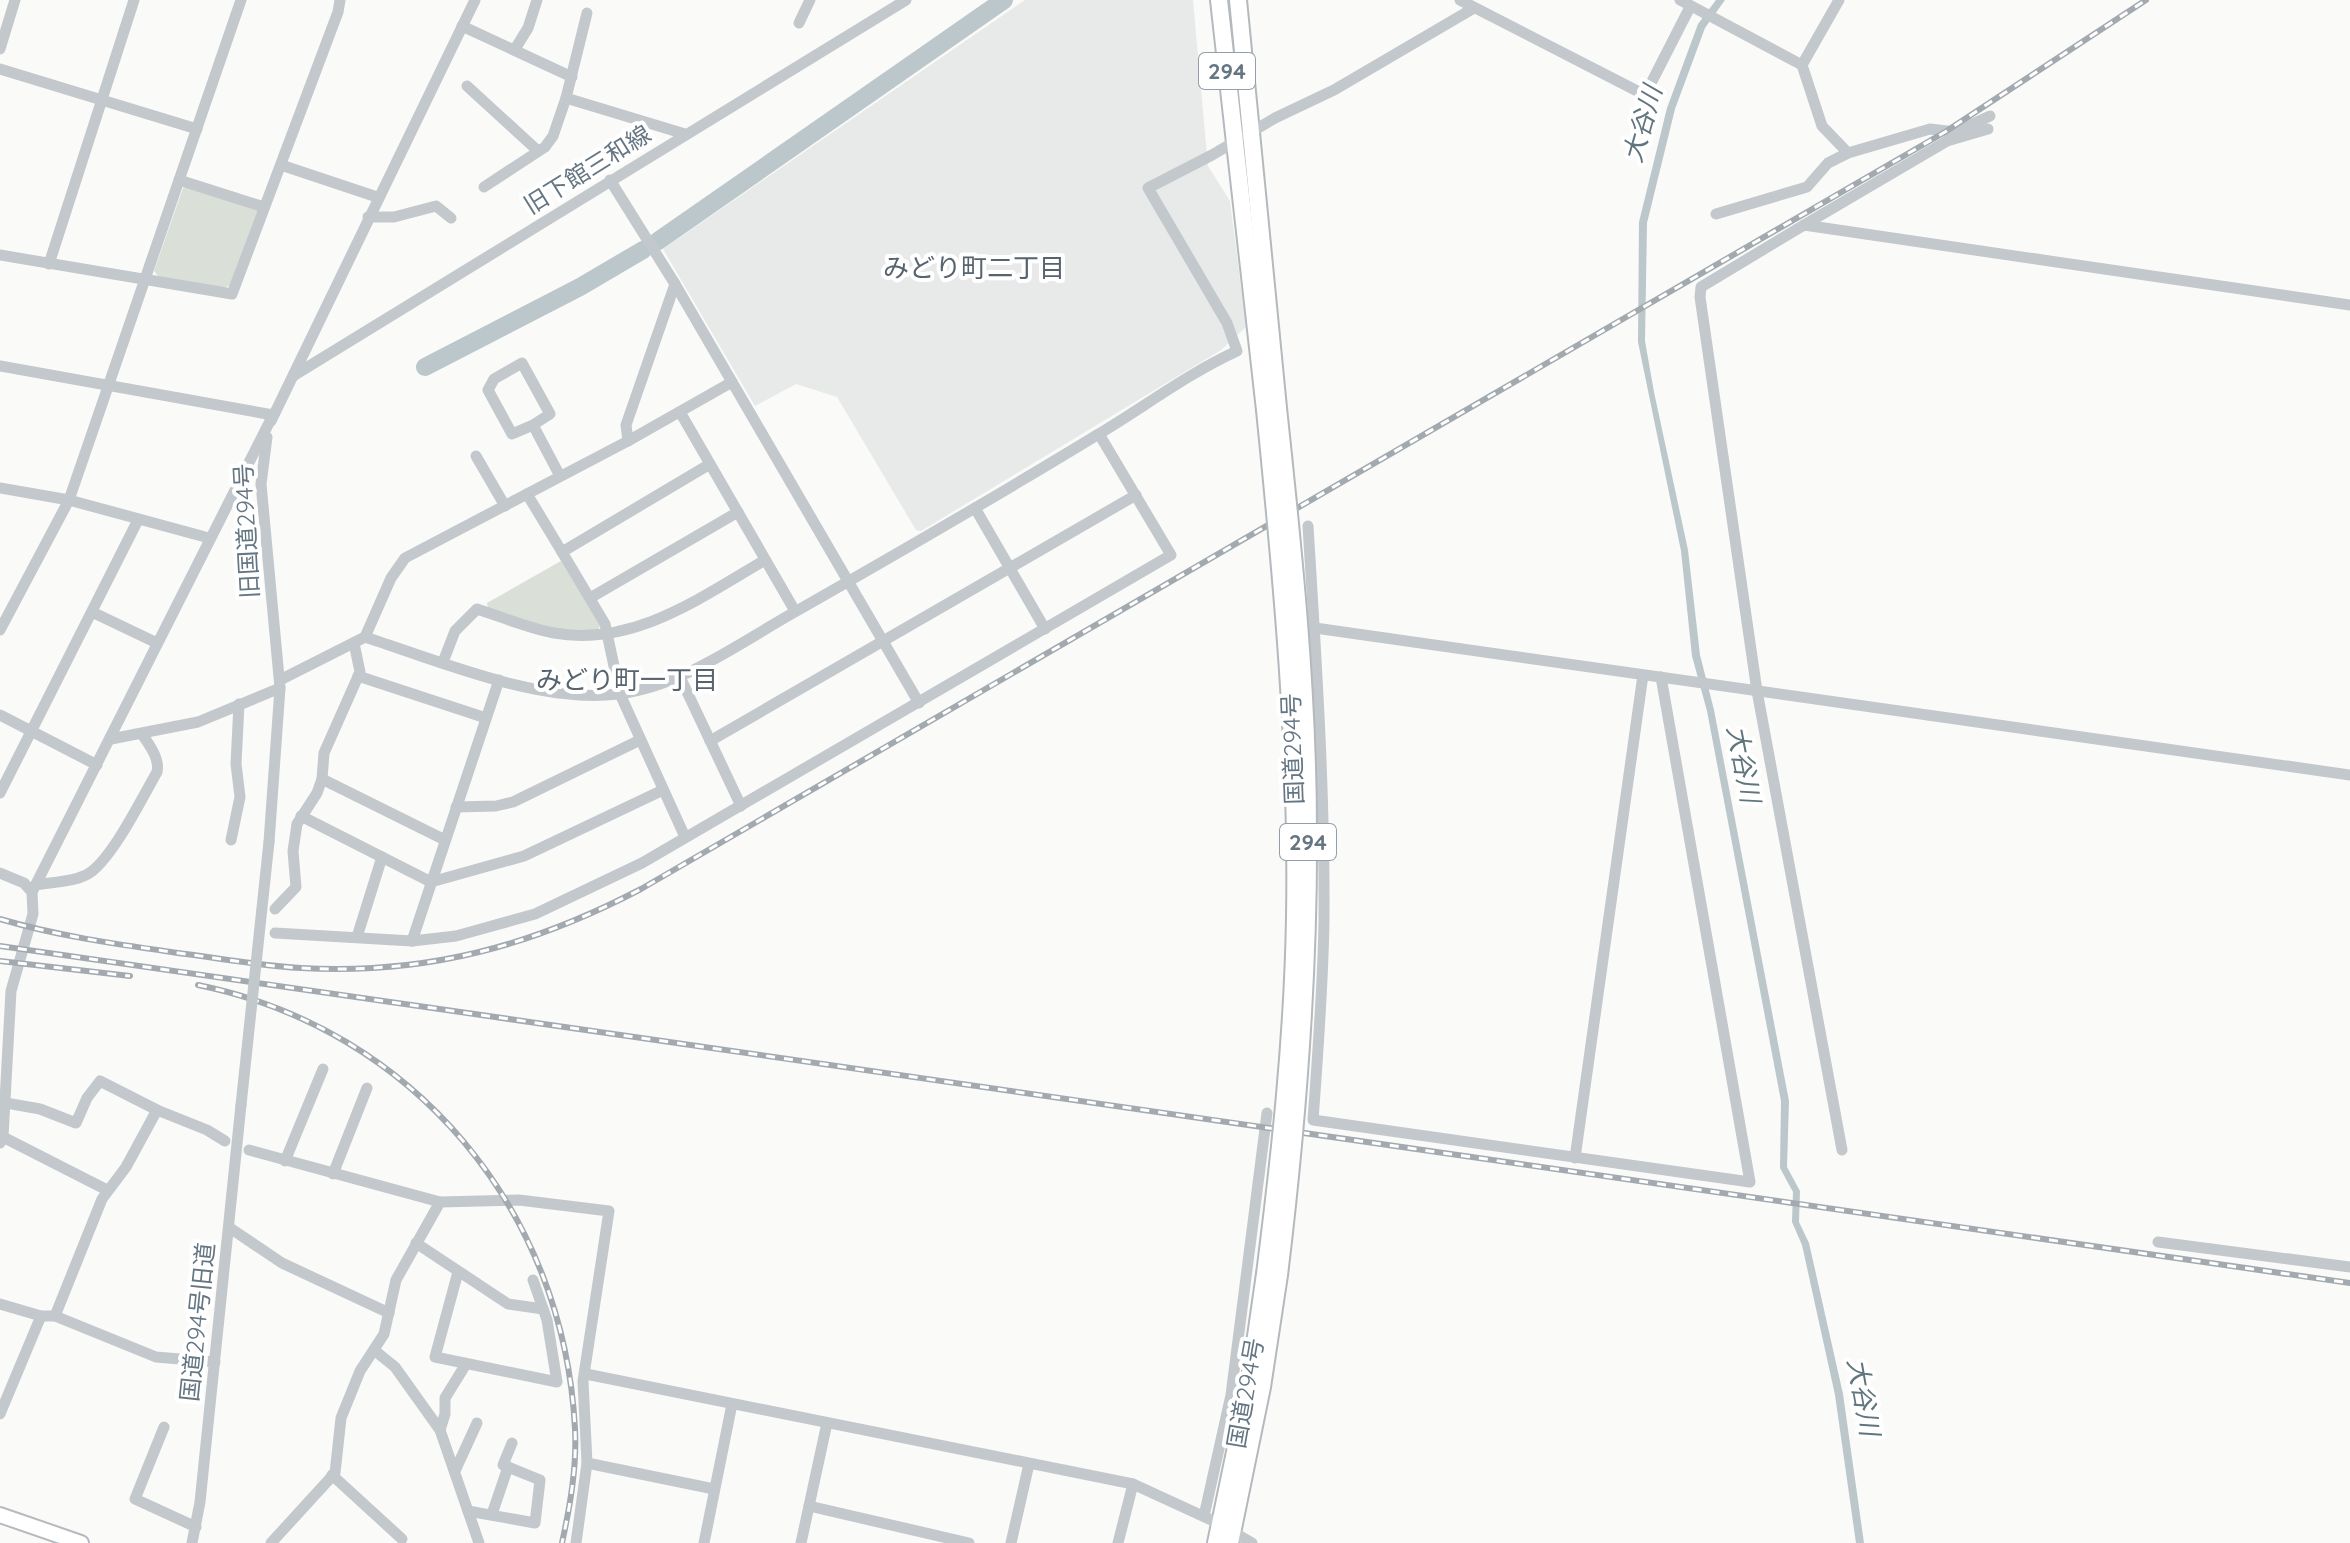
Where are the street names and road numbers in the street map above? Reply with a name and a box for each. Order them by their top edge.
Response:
road number: 294 [1199,53,1255,89]
street label: 旧下館三和線 [518,118,656,220]
street label: 旧国道294号 [227,463,265,599]
street label: 国道294号 [1275,693,1309,805]
road number: 294 [1280,824,1336,860]
street label: 国道294号旧道 [174,1241,220,1403]
street label: 国道294号 [1221,1336,1269,1450]

